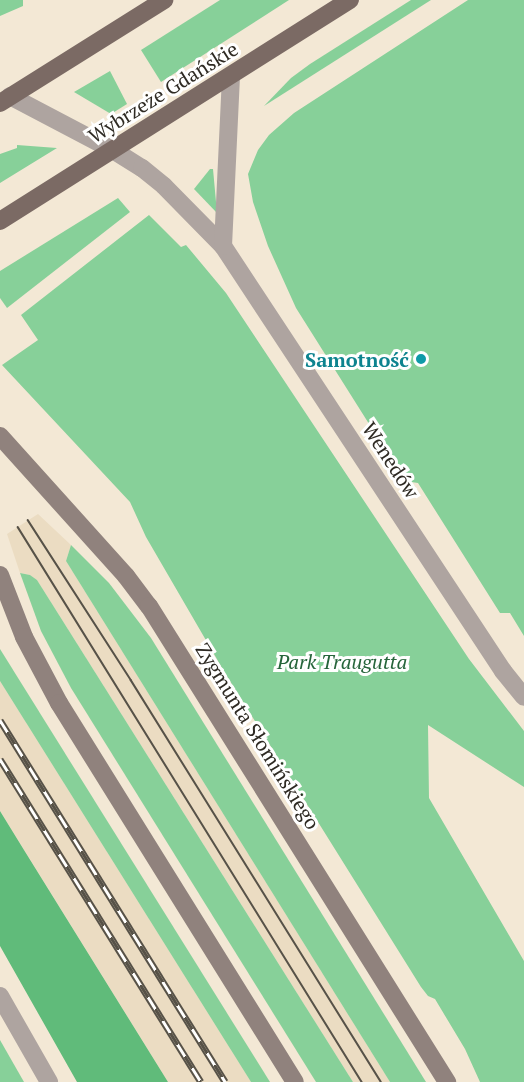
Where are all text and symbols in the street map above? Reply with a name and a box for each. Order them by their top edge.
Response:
street label: Wybrzeże Gdańskie [84,36,242,148]
place label: Samotność [305,347,409,371]
marker: Samotność [414,352,428,366]
street label: Wenedów [358,417,424,503]
street label: Zygmunta Słomińskiego [191,639,325,833]
park label: Park Traugutta [277,649,407,673]

